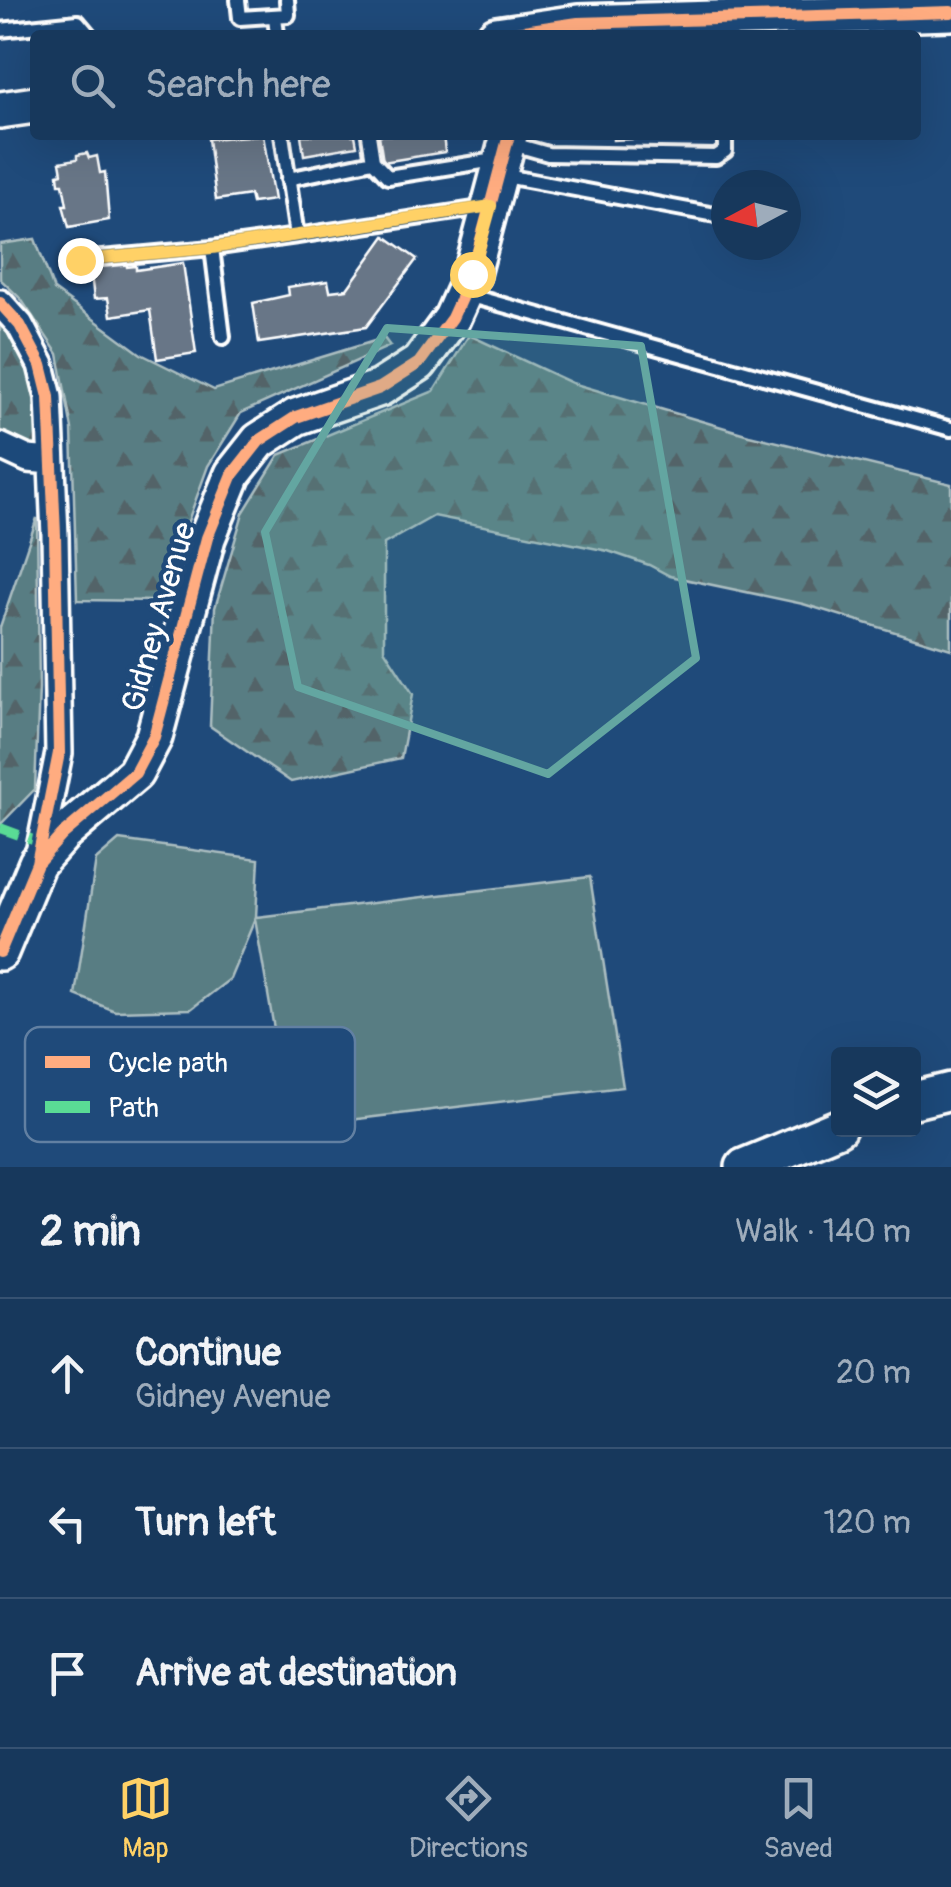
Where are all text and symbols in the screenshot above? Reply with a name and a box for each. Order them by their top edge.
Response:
search box [30,30,921,140]
icon: search [65,58,120,113]
text: Search here [145,61,331,109]
north arrow [711,170,801,260]
route end [58,238,104,284]
route start [450,252,496,298]
street label: Gidney Avenue [113,517,205,716]
legend [25,1027,355,1142]
text: Cycle path [108,1046,228,1081]
map controls [831,1047,921,1137]
button: layers [831,1047,921,1137]
text: Path [108,1091,159,1126]
text: 2 min [40,1206,141,1258]
text: Walk · 140 m [735,1212,911,1252]
text: Continue [135,1329,281,1377]
icon: ahead [40,1346,95,1401]
text: 20 m [836,1353,911,1393]
text: Gidney Avenue [135,1377,330,1417]
icon: left [40,1496,95,1551]
text: Turn left [135,1499,276,1547]
text: 120 m [823,1503,911,1543]
icon: arrive [40,1646,95,1701]
text: Arrive at destination [135,1649,457,1697]
tab: Map [118,1771,173,1866]
tab: Directions [409,1771,528,1866]
tab: Saved [764,1771,833,1866]

